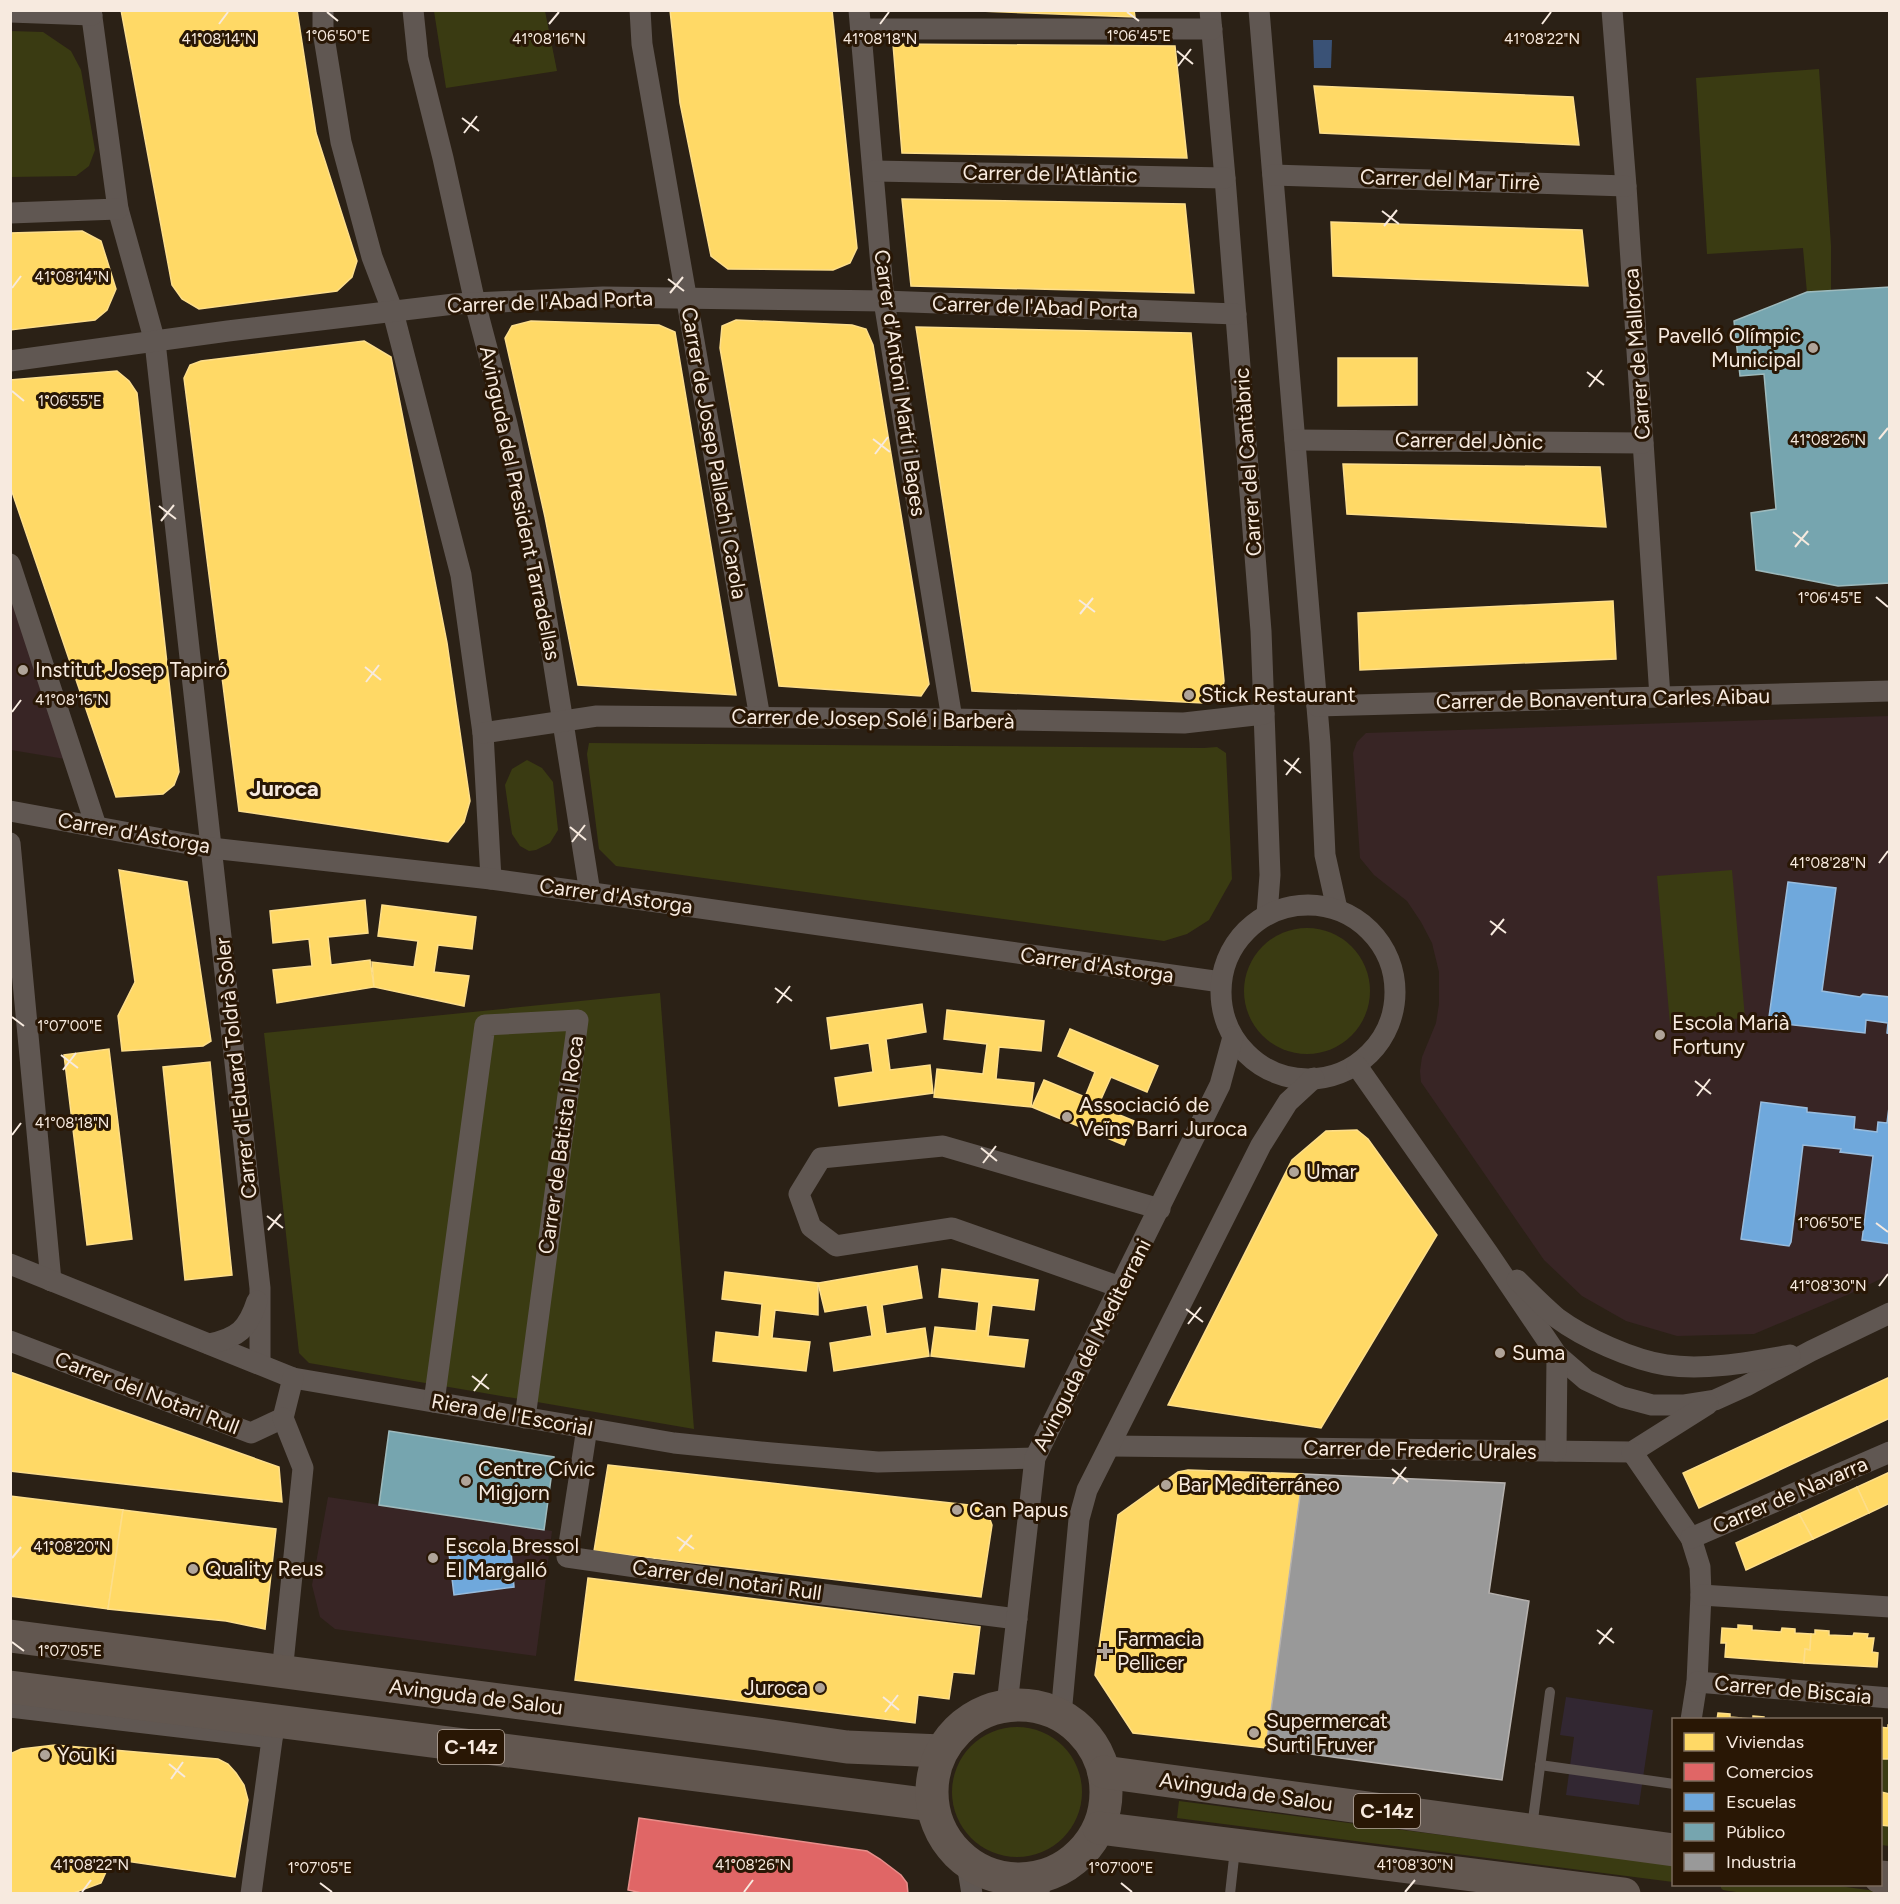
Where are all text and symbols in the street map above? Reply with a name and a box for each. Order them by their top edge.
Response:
text: 1°06'50"E [306,27,370,45]
text: 1°06'45"E [1107,27,1171,45]
text: 41°08'14"N [182,30,256,48]
text: 41°08'16"N [512,30,586,48]
text: 41°08'18"N [843,30,917,48]
text: 41°08'22"N [1504,30,1580,48]
street label: Carrer de l'Atlàntic [962,159,1138,188]
street label: Carrer del Mar Tirrè [1359,164,1541,195]
street label: Carrer d'Antoni Martí i Bages [869,248,932,518]
street label: Carrer de Mallorca [1618,267,1655,441]
text: 41°08'14"N [35,268,109,286]
street label: Carrer de l'Abad Porta [447,285,653,318]
street label: Carrer de l'Abad Porta [932,290,1138,323]
street label: Carrer de Josep Pallach i Carola [676,305,753,601]
place label: Pavelló Olímpic Municipal [1657,323,1801,372]
marker: Pavelló Olímpic Municipal [1806,341,1820,355]
street label: Avinguda del President Tarradellas [475,343,566,662]
street label: Carrer del Cantàbric [1228,367,1267,557]
text: 1°06'55"E [38,392,102,410]
street label: Carrer del Jònic [1395,427,1543,454]
text: 41°08'26"N [1790,431,1866,449]
text: 1°06'45"E [1798,589,1862,607]
place label: Institut Josep Tapiró [35,657,227,682]
marker: Institut Josep Tapiró [16,663,30,677]
place label: Stick Restaurant [1201,682,1356,707]
street label: Carrer de Bonaventura Carles Aibau [1436,683,1770,714]
marker: Stick Restaurant [1182,688,1196,702]
text: 41°08'16"N [35,691,109,709]
street label: Carrer de Josep Solé i Barberà [731,704,1015,733]
district label: Juroca [249,775,319,802]
street label: Carrer d'Astorga [56,807,212,858]
text: 41°08'28"N [1790,854,1866,872]
street label: Carrer d'Astorga [538,872,694,919]
street label: Carrer d'Eduard Toldrà Soler [209,936,262,1200]
street label: Carrer d'Astorga [1019,941,1175,988]
place label: Escola Marià Fortuny [1672,1010,1789,1059]
text: 1°07'00"E [37,1017,103,1035]
marker: Escola Marià Fortuny [1653,1028,1667,1042]
street label: Carrer de Batista i Roca [533,1034,588,1256]
place label: Associació de Veïns Barri Juroca [1079,1092,1247,1141]
marker: Associació de Veïns Barri Juroca [1060,1110,1074,1124]
text: 41°08'18"N [35,1114,109,1132]
place label: Umar [1306,1159,1357,1184]
marker: Umar [1287,1165,1301,1179]
text: 1°06'50"E [1798,1214,1862,1232]
street label: Avinguda del Mediterrani [1027,1235,1156,1455]
text: 41°08'30"N [1789,1277,1867,1295]
place label: Suma [1512,1340,1565,1365]
street label: Carrer del Notari Rull [51,1346,243,1439]
marker: Suma [1493,1346,1507,1360]
street label: Riera de l'Escorial [429,1388,595,1441]
street label: Carrer de Frederic Urales [1303,1435,1537,1464]
street label: Carrer de Navarra [1709,1451,1871,1538]
place label: Centre Cívic Migjorn [478,1456,595,1505]
place label: Bar Mediterráneo [1178,1472,1340,1497]
marker: Centre Cívic Migjorn [459,1474,473,1488]
marker: Bar Mediterráneo [1159,1478,1173,1492]
place label: Can Papus [969,1497,1068,1522]
marker: Can Papus [950,1503,964,1517]
place label: Escola Bressol El Margalló [445,1533,579,1582]
text: 41°08'20"N [33,1538,111,1556]
marker: Escola Bressol El Margalló [426,1551,440,1565]
street label: Carrer del notari Rull [631,1554,823,1605]
place label: Quality Reus [205,1556,324,1581]
marker: Quality Reus [186,1562,200,1576]
place label: Farmacia Pellicer [1117,1626,1202,1675]
text: 1°07'05"E [38,1642,102,1660]
marker: Farmacia Pellicer [1098,1644,1112,1658]
street label: Carrer de Biscaia [1713,1670,1873,1709]
street label: Avinguda de Salou [388,1673,564,1720]
place label: Juroca [744,1675,808,1700]
marker: Juroca [813,1681,827,1695]
place label: Supermercat Surti Fruver [1266,1708,1388,1757]
legend [1672,1718,1882,1886]
marker: Supermercat Surti Fruver [1247,1726,1261,1740]
road number: C-14z [438,1730,504,1764]
text: Viviendas [1726,1731,1804,1753]
place label: You Ki [57,1742,115,1767]
marker: You Ki [38,1748,52,1762]
text: Comercios [1726,1761,1813,1783]
street label: Avinguda de Salou [1158,1767,1334,1816]
text: Escuelas [1726,1791,1796,1813]
road number: C-14z [1354,1794,1420,1828]
text: Público [1726,1821,1785,1843]
text: Industria [1726,1851,1796,1873]
text: 41°08'22"N [53,1856,129,1874]
text: 41°08'26"N [715,1856,791,1874]
text: 41°08'30"N [1376,1856,1454,1874]
text: 1°07'05"E [288,1859,352,1877]
text: 1°07'00"E [1088,1859,1154,1877]

